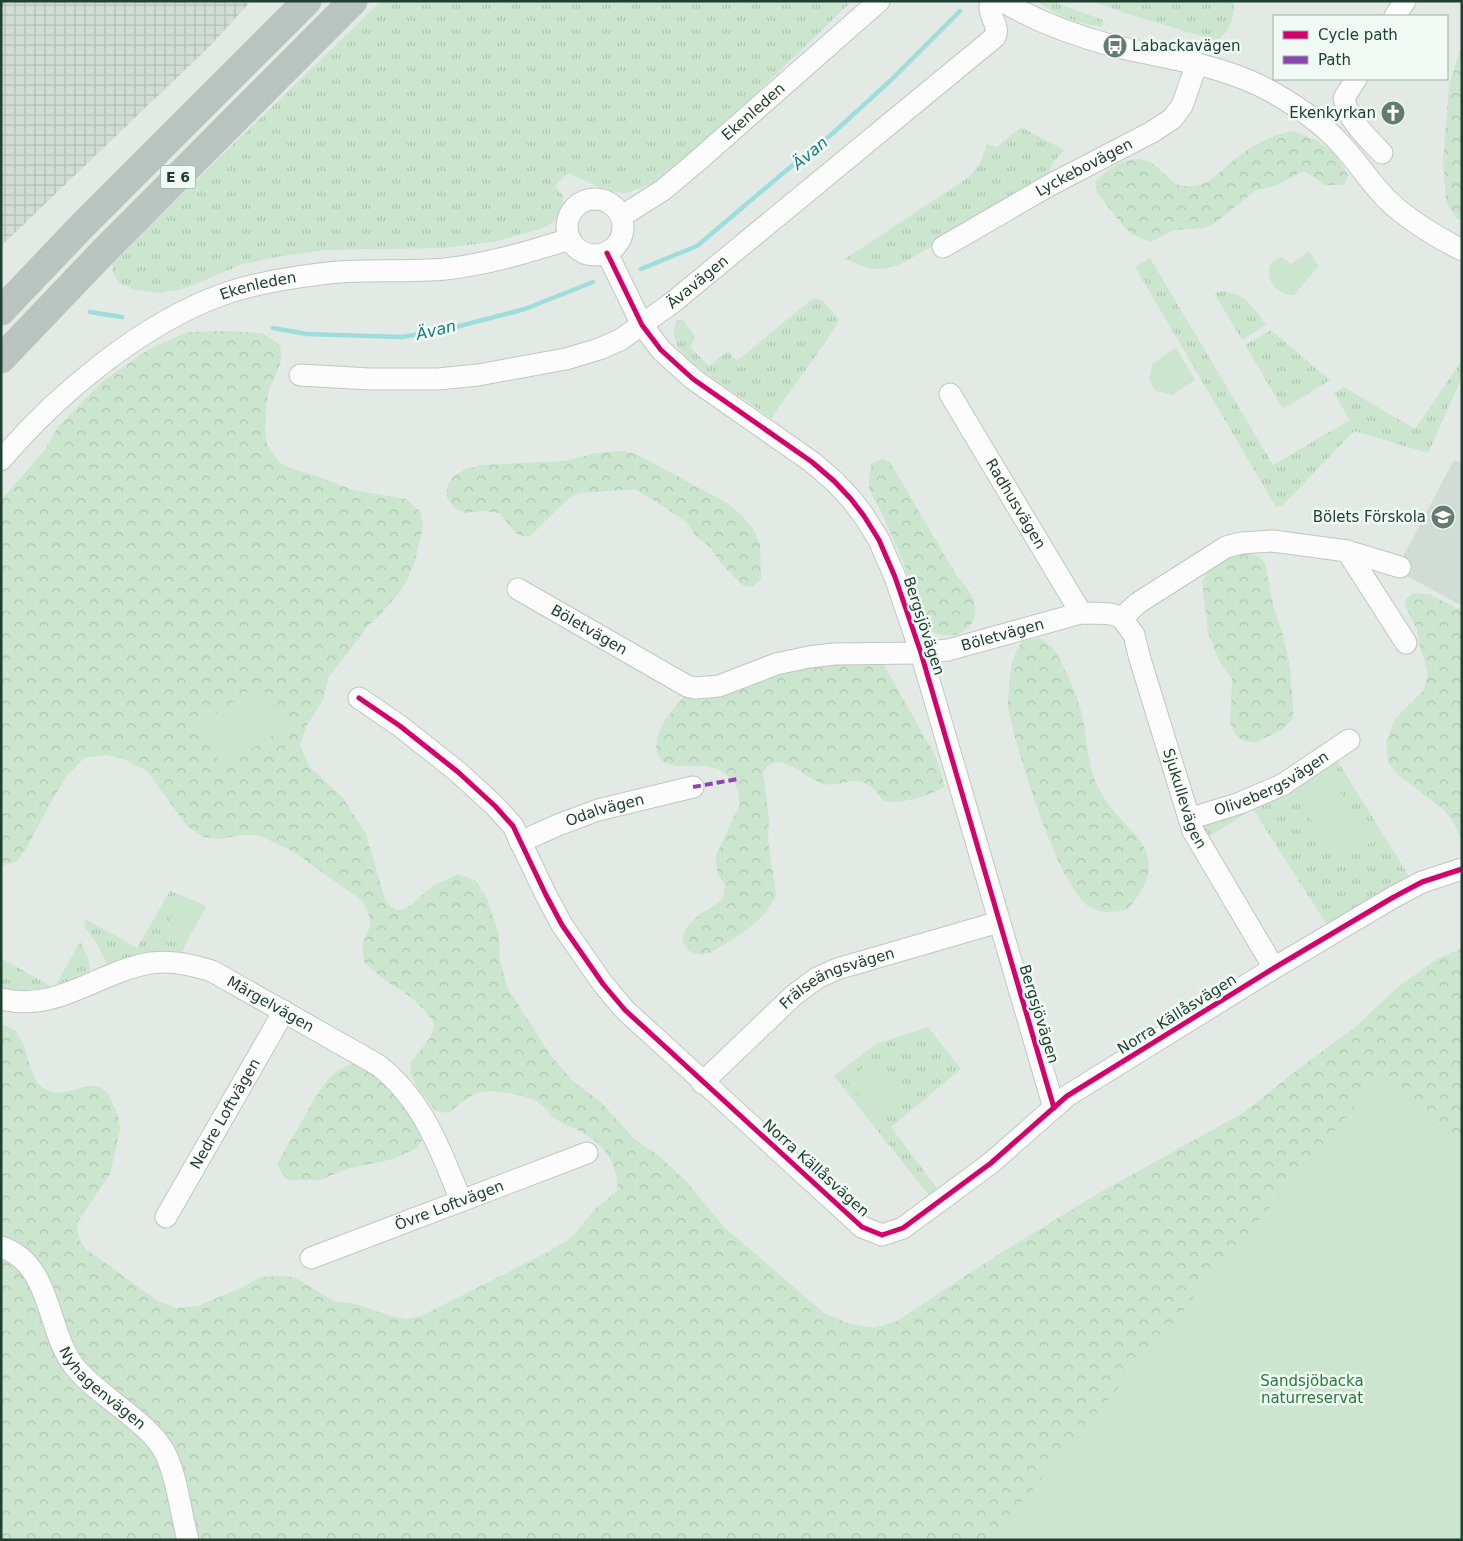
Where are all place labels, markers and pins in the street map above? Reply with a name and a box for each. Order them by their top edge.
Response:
bus stop icon: Labackavägen [1102,33,1128,59]
place label: Labackavägen [1132,37,1240,55]
church icon: Ekenkyrkan [1380,100,1406,126]
place label: Ekenkyrkan [1289,104,1376,122]
school or university icon: Bölets Förskola [1430,504,1456,530]
place label: Bölets Förskola [1313,508,1426,526]

